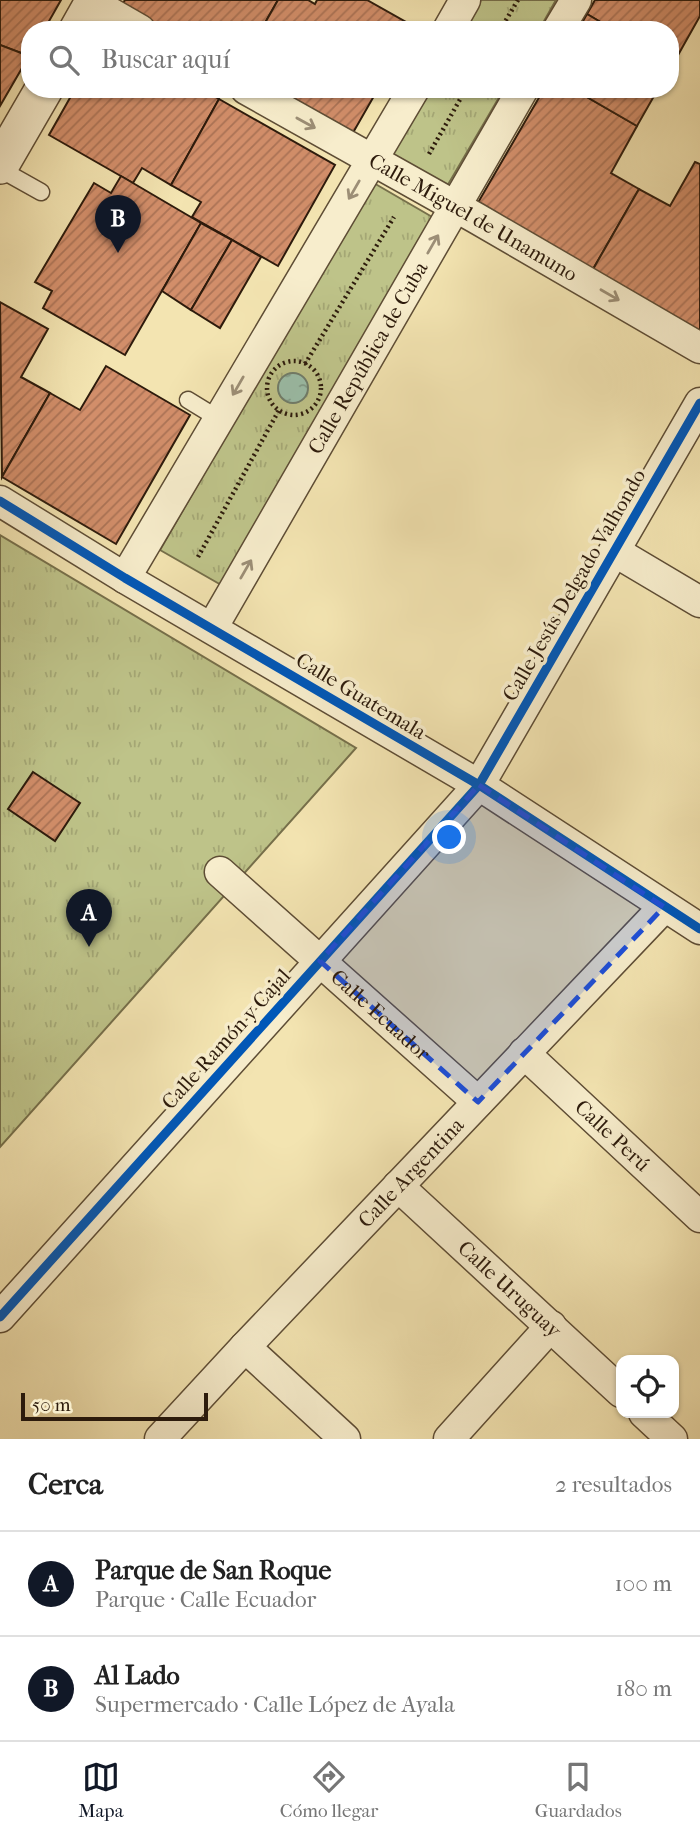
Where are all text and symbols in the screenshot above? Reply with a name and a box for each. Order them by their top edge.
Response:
search box [21,21,679,98]
icon: search [45,41,83,79]
text: Buscar aquí [101,44,230,75]
one-way arrow [295,116,315,130]
street label: Calle Miguel de Unamuno [365,148,582,286]
one-way arrow [347,180,361,200]
pin: B [95,195,141,253]
one-way arrow [427,234,440,255]
street label: Calle República de Cuba [303,257,433,458]
one-way arrow [600,288,620,302]
one-way arrow [231,376,245,396]
street label: Calle Jesús Delgado Valhondo [498,465,650,705]
one-way arrow [239,559,253,579]
street label: Calle Guatemala [292,648,431,744]
your location [432,820,466,854]
pin: A [66,889,112,947]
street label: Calle Ramón y Cajal [157,964,295,1114]
street label: Calle Ecuador [326,965,435,1066]
street label: Calle Perú [570,1095,655,1176]
street label: Calle Argentina [353,1113,469,1232]
street label: Calle Uruguay [453,1236,567,1343]
map controls [616,1355,679,1418]
button: locate [616,1355,679,1418]
scale bar [21,1390,208,1422]
text: 50 m [32,1394,71,1416]
text: Cerca [28,1467,103,1502]
text: 2 resultados [555,1471,672,1498]
text: Parque de San Roque [95,1555,331,1586]
text: A [44,1570,58,1597]
text: 100 m [614,1570,672,1597]
text: Parque · Calle Ecuador [95,1586,316,1613]
text: Al Lado [95,1660,180,1691]
text: B [44,1675,58,1702]
text: 180 m [615,1675,672,1702]
text: Supermercado · Calle López de Ayala [95,1691,455,1718]
tab: Mapa [78,1758,123,1822]
tab: Cómo llegar [280,1758,378,1822]
tab: Guardados [535,1758,622,1822]

